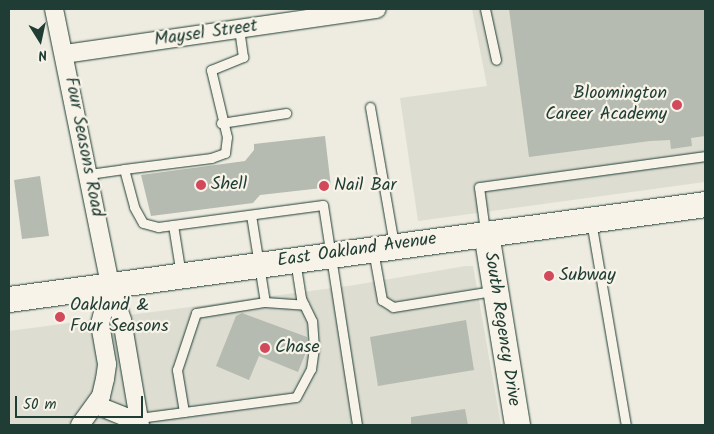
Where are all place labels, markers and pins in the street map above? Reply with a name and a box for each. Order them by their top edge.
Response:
place label: Bloomington Career Academy [545,84,667,126]
marker: Bloomington Career Academy [671,99,683,111]
place label: Shell [211,174,247,196]
place label: Nail Bar [334,175,396,197]
marker: Shell [195,179,207,191]
marker: Nail Bar [318,180,330,192]
place label: Subway [559,265,616,287]
marker: Subway [543,270,555,282]
place label: Oakland & Four Seasons [70,296,169,338]
marker: Oakland & Four Seasons [54,311,66,323]
place label: Chase [275,337,320,359]
marker: Chase [259,342,271,354]

